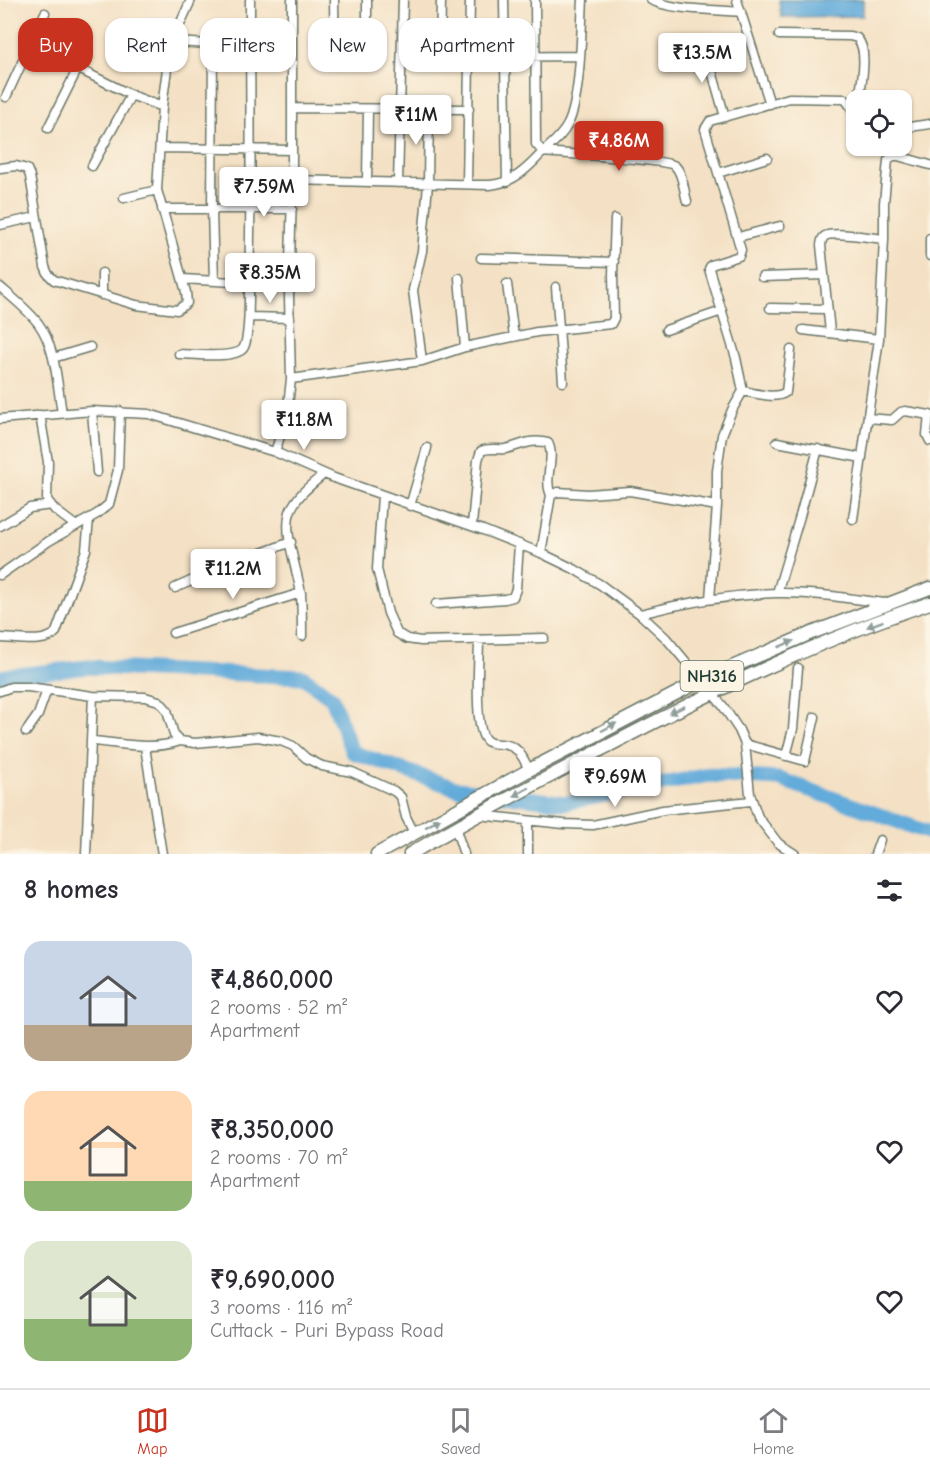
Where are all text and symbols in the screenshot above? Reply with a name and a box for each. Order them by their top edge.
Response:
chip: Buy [18,18,93,72]
chip: Rent [105,18,188,72]
chip: Filters [200,18,296,72]
chip: New [308,18,387,72]
chip: Apartment [399,18,535,72]
pin: ₹13.5M [653,33,751,84]
text: ₹13.5M [672,41,732,64]
map controls [846,90,912,156]
button: locate [846,90,912,156]
pin: ₹11M [380,95,452,146]
text: ₹11M [394,103,438,126]
pin: ₹4.86M [570,121,668,172]
text: ₹4.86M [588,129,650,152]
pin: ₹7.59M [215,167,313,218]
text: ₹7.59M [233,175,295,198]
pin: ₹8.35M [221,253,319,304]
text: ₹8.35M [239,261,301,284]
pin: ₹11.8M [255,400,353,451]
text: ₹11.8M [275,408,333,431]
pin: ₹11.2M [184,549,282,600]
text: ₹11.2M [205,557,261,580]
one-way arrow [866,619,884,629]
one-way arrow [777,639,795,649]
road number: NH316 [680,661,744,691]
one-way arrow [669,705,686,715]
one-way arrow [601,722,618,732]
pin: ₹9.69M [566,757,664,808]
text: ₹9.69M [584,765,646,788]
one-way arrow [512,787,529,797]
one-way arrow [425,818,442,828]
icon: filters [873,874,906,907]
text: 8 homes [24,875,118,905]
icon: home [72,965,144,1037]
text: ₹4,860,000 [210,965,333,995]
icon: heart [873,985,906,1018]
text: 2 rooms · 52 m² [210,996,347,1019]
text: Apartment [210,1019,300,1042]
icon: home [72,1115,144,1187]
text: ₹8,350,000 [210,1115,334,1145]
icon: heart [873,1135,906,1168]
text: 2 rooms · 70 m² [210,1146,347,1169]
text: Apartment [210,1169,300,1192]
icon: home [72,1265,144,1337]
text: ₹9,690,000 [210,1265,335,1295]
icon: heart [873,1285,906,1318]
text: 3 rooms · 116 m² [210,1296,352,1319]
text: Cuttack - Puri Bypass Road [210,1319,444,1342]
tab: Map [136,1404,169,1458]
tab: Saved [441,1404,481,1458]
tab: Home [753,1404,794,1458]

